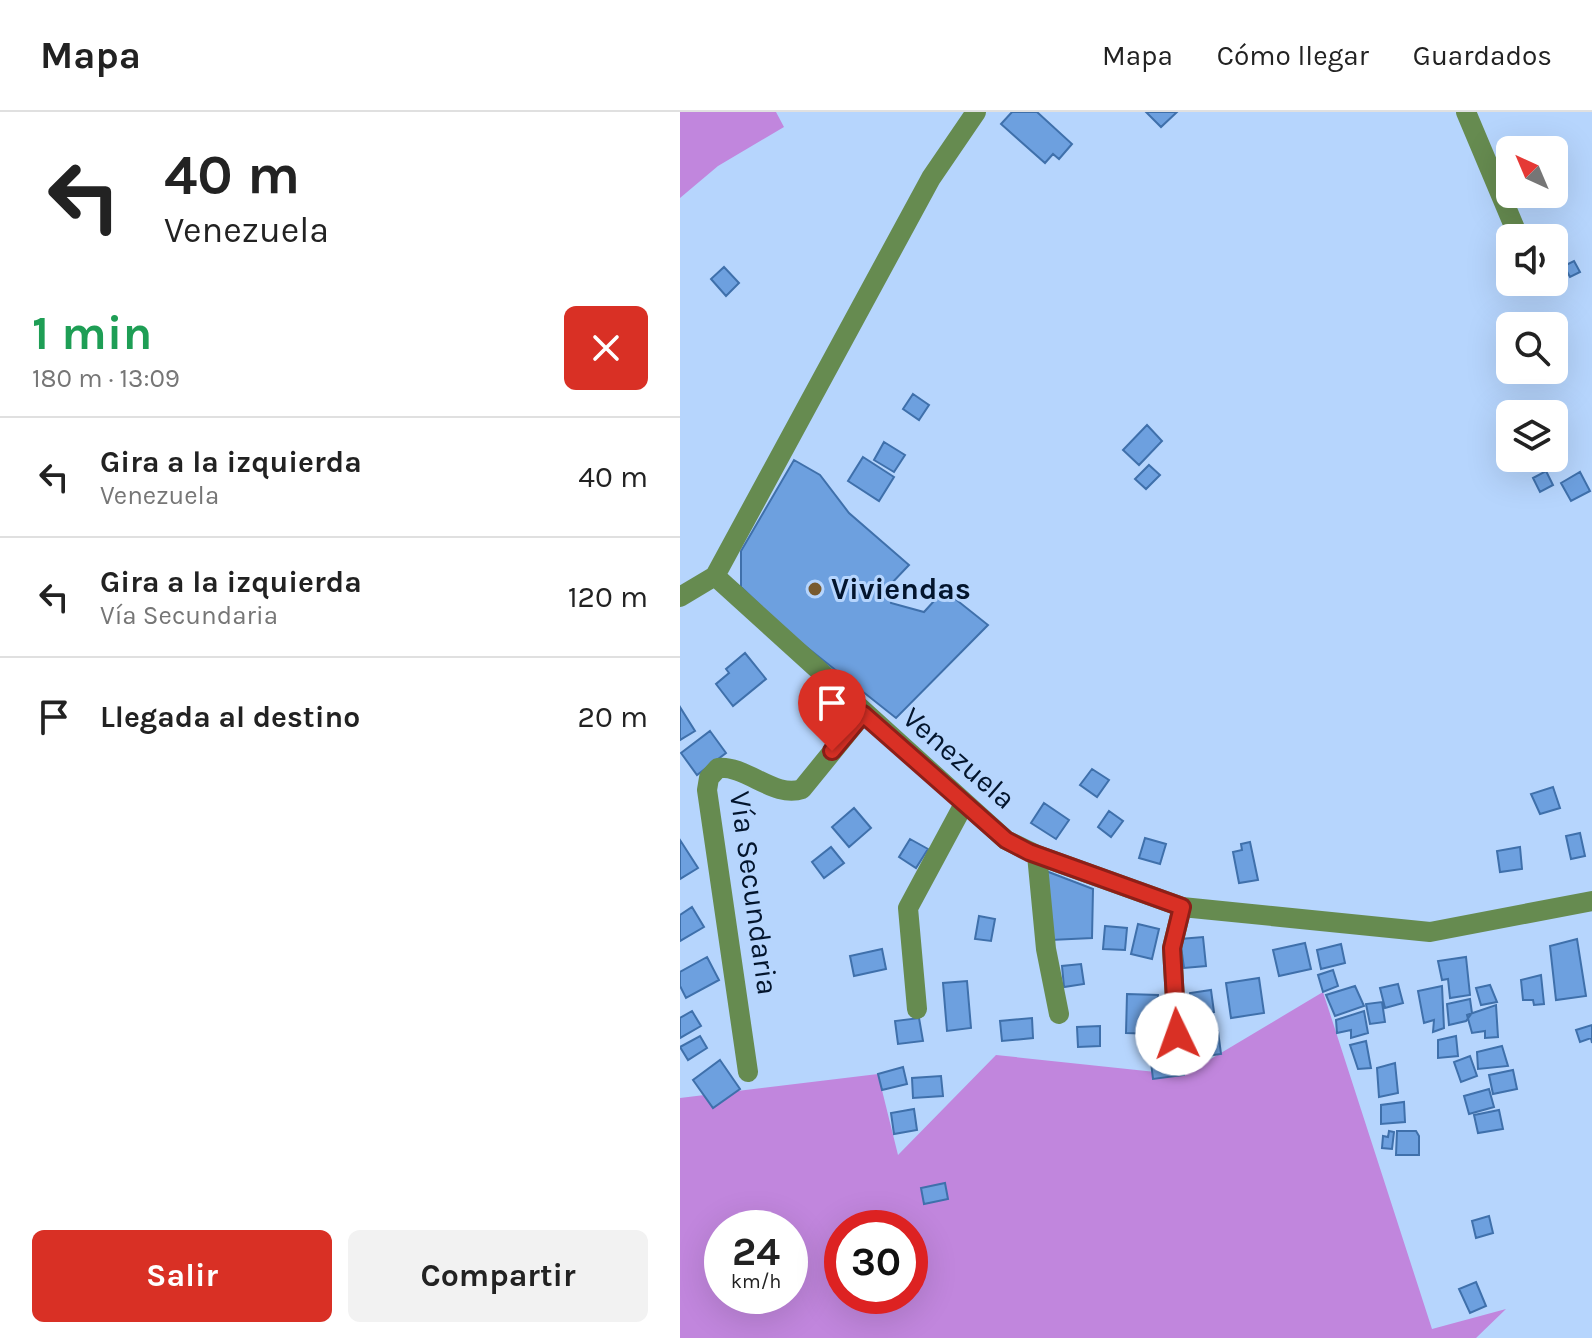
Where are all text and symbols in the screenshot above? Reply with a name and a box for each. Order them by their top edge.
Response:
text: Mapa [40,33,141,78]
text: Mapa [1102,39,1173,72]
text: Cómo llegar [1217,39,1369,72]
text: Guardados [1413,39,1552,72]
north arrow [1496,136,1568,208]
map controls [1496,136,1568,472]
text: 40 m [164,142,300,207]
icon: left [32,144,136,248]
text: Venezuela [164,209,329,251]
button: sound [1496,224,1568,296]
text: 1 min [32,305,152,361]
button: close [564,306,648,390]
button: search [1496,312,1568,384]
text: 180 m · 13:09 [32,363,180,394]
button: layers [1496,400,1568,472]
text: Gira a la izquierda [100,444,362,480]
icon: left [32,455,76,499]
text: 40 m [578,459,648,495]
text: Venezuela [100,480,219,511]
text: Gira a la izquierda [100,564,362,600]
place label: Viviendas [831,571,971,607]
icon: left [32,575,76,619]
text: 120 m [568,579,648,615]
marker: Viviendas [806,580,824,598]
text: Vía Secundaria [100,600,278,631]
pin [798,669,866,751]
icon: arrive [810,681,854,725]
icon: arrive [32,695,76,739]
text: Llegada al destino [100,699,360,735]
text: 20 m [578,699,648,735]
street label: Venezuela [895,699,1023,817]
street label: Vía Secundaria [722,789,786,997]
position arrow [1135,992,1219,1076]
speed limit sign: 30 [824,1210,928,1314]
text: 24 [732,1228,780,1275]
button: Salir [32,1230,332,1322]
button: Compartir [348,1230,648,1322]
text: km/h [731,1270,781,1293]

